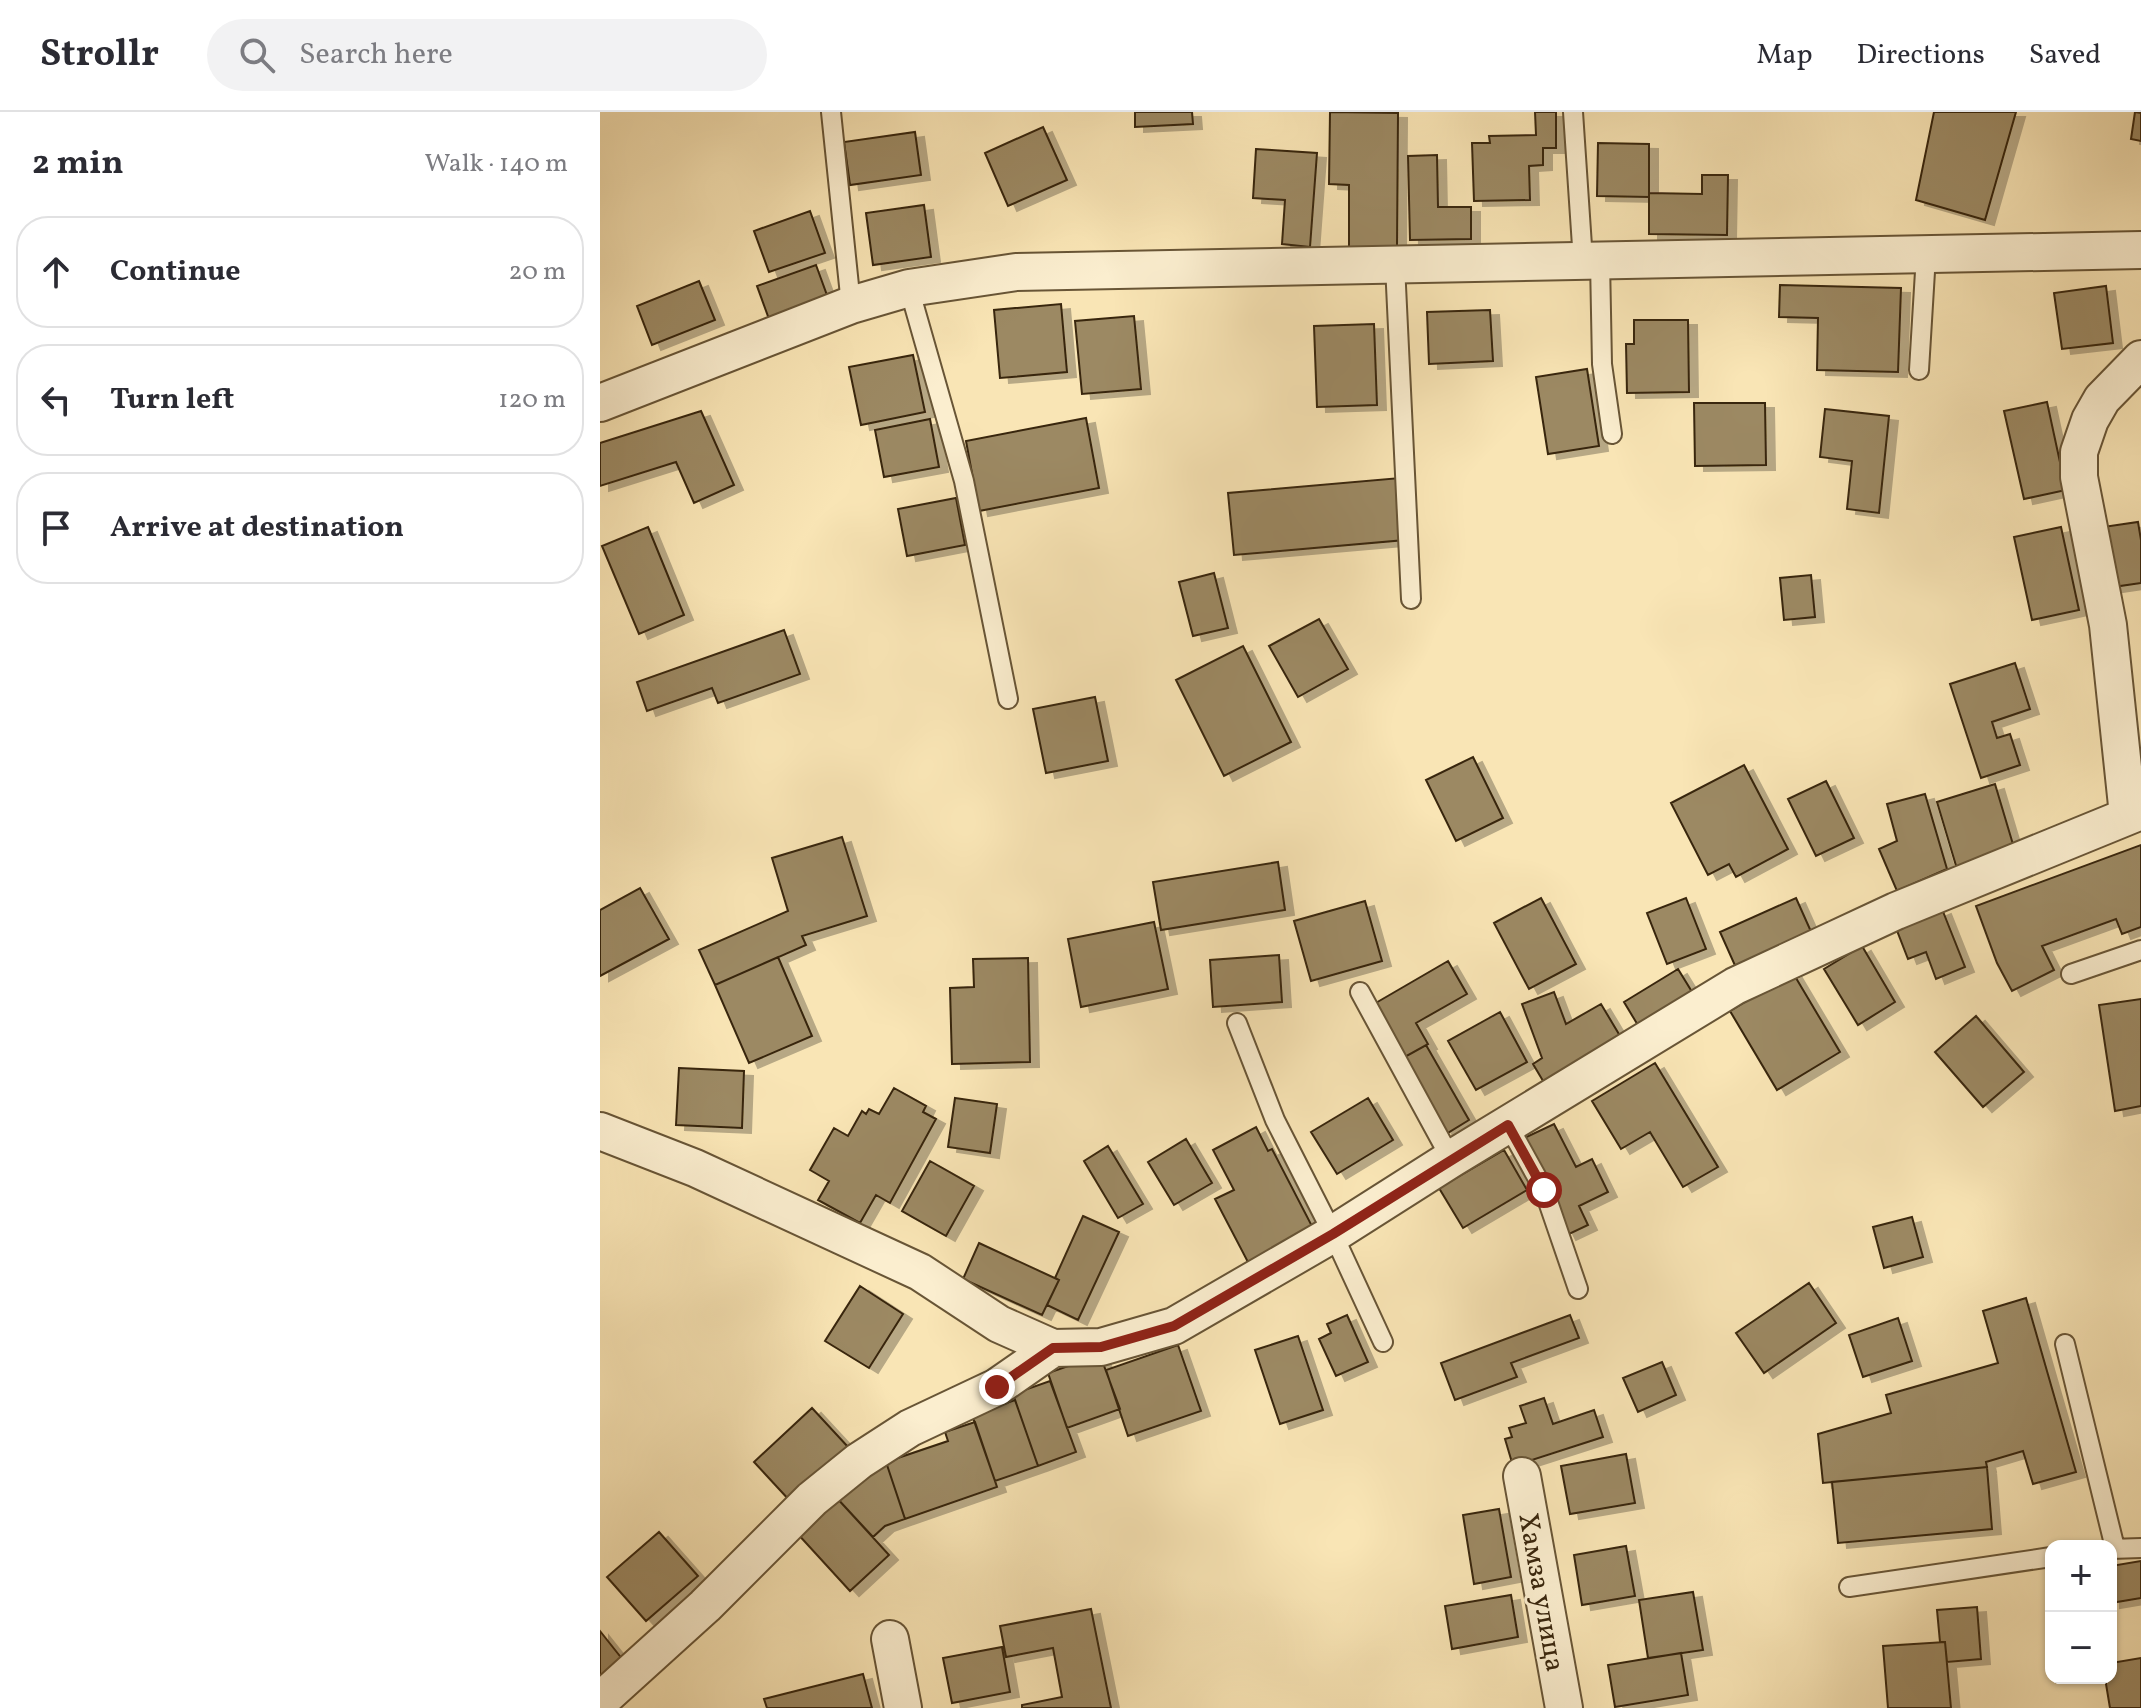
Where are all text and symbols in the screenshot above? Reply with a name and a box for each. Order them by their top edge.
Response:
search box [207,19,767,91]
text: Strollr [40,29,159,82]
icon: search [235,33,279,77]
text: Search here [299,34,453,76]
text: Map [1757,36,1813,75]
text: Directions [1857,36,1985,75]
text: Saved [2029,36,2101,75]
text: 2 min [32,141,124,188]
text: Walk · 140 m [424,146,568,182]
icon: ahead [34,250,78,294]
text: Continue [110,251,241,293]
text: 20 m [508,254,566,290]
icon: left [34,378,78,422]
text: Turn left [110,379,234,421]
text: 120 m [498,382,566,418]
icon: arrive [34,506,78,550]
text: Arrive at destination [110,507,404,549]
route start [1526,1172,1562,1208]
route end [979,1369,1015,1405]
street label: Хамза улица [1507,1510,1574,1675]
map controls [2045,1540,2117,1684]
button: + [2045,1540,2117,1612]
button: − [2045,1612,2117,1684]

